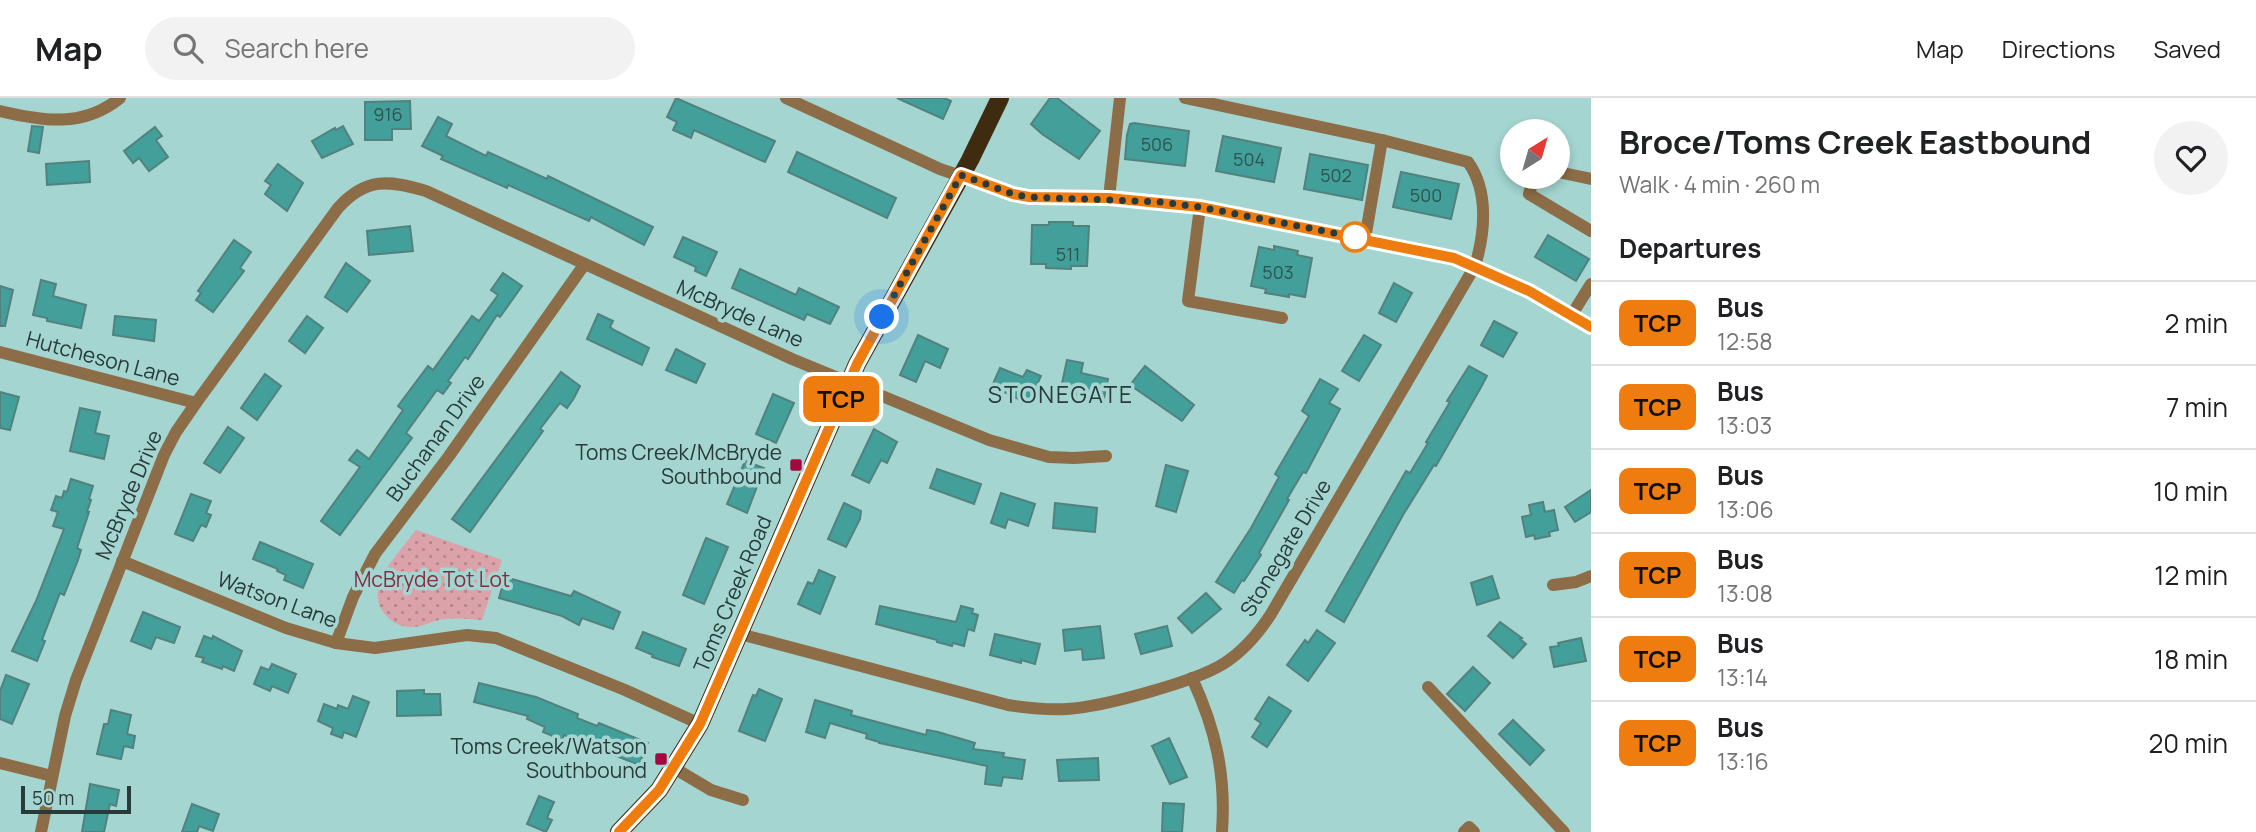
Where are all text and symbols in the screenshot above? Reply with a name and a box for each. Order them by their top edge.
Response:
search box [145,17,635,80]
text: Map [35,26,103,71]
icon: search [169,29,207,67]
text: Search here [225,30,369,66]
text: Map [1916,32,1964,65]
text: Directions [2002,32,2115,65]
text: Saved [2153,32,2221,65]
house number: 916 [373,102,403,126]
north arrow [1500,119,1570,189]
map controls [1500,119,1570,189]
text: Broce/Toms Creek Eastbound [1619,119,2091,164]
button: heart [2154,121,2228,195]
house number: 506 [1141,132,1173,156]
house number: 504 [1233,147,1265,171]
house number: 502 [1320,163,1352,187]
text: Walk · 4 min · 260 m [1619,168,1820,200]
house number: 500 [1410,183,1442,207]
unlabelled marker [1340,222,1370,252]
text: Departures [1619,230,1761,266]
house number: 511 [1056,242,1080,266]
house number: 503 [1262,260,1294,284]
street label: McBryde Lane [672,273,808,354]
text: Bus [1717,289,1764,325]
your location [864,299,899,334]
text: 2 min [2164,305,2228,341]
text: TCP [1634,306,1681,339]
street label: Hutcheson Lane [23,324,183,392]
text: 12:58 [1717,325,1773,357]
street label: Buchanan Drive [379,368,491,507]
text: Bus [1717,373,1764,409]
line badge: TCP [801,376,881,422]
district label: STONEGATE [988,378,1134,410]
text: TCP [817,382,865,415]
text: 7 min [2166,389,2228,425]
text: TCP [1634,390,1681,423]
text: 13:03 [1717,409,1772,441]
street label: McBryde Drive [88,426,168,564]
place label: Toms Creek/McBryde Southbound [575,438,782,490]
marker: Toms Creek/McBryde Southbound [788,457,804,473]
text: Bus [1717,457,1764,493]
text: 10 min [2153,473,2228,509]
street label: Stonegate Drive [1233,474,1337,621]
text: TCP [1634,474,1681,507]
text: 13:06 [1717,493,1774,525]
street label: Toms Creek Road [686,511,778,676]
text: Bus [1717,541,1764,577]
text: 12 min [2154,557,2228,593]
text: TCP [1634,558,1681,591]
street label: Watson Lane [213,564,341,634]
park label: McBryde Tot Lot [354,565,510,593]
text: 13:08 [1717,577,1773,609]
text: Bus [1717,625,1764,661]
text: 18 min [2154,641,2228,677]
text: TCP [1634,642,1681,675]
text: 13:14 [1717,661,1768,693]
text: Bus [1717,709,1764,745]
text: 20 min [2149,725,2228,761]
text: TCP [1634,726,1681,759]
place label: Toms Creek/Watson Southbound [451,732,647,784]
text: 13:16 [1717,745,1769,777]
marker: Toms Creek/Watson Southbound [653,751,669,767]
scale bar [21,783,131,815]
text: 50 m [32,785,74,811]

